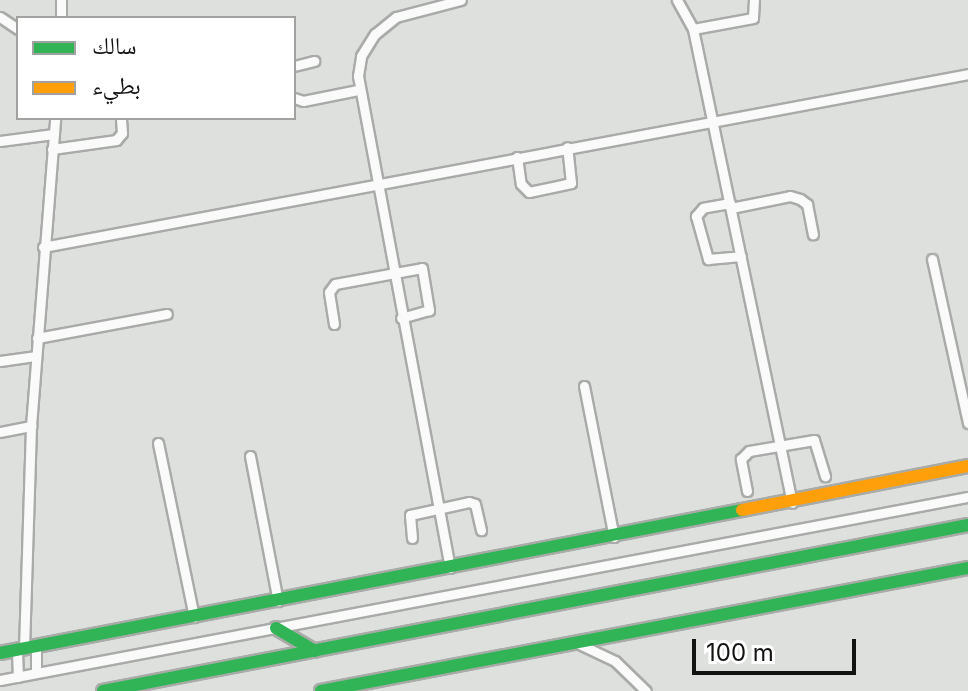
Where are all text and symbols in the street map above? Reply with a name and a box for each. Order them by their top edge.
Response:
legend [16,16,296,120]
text: سالك [92,31,137,60]
text: بطيء [92,71,141,100]
scale bar [696,623,860,673]
text: 100 m [706,638,774,667]

